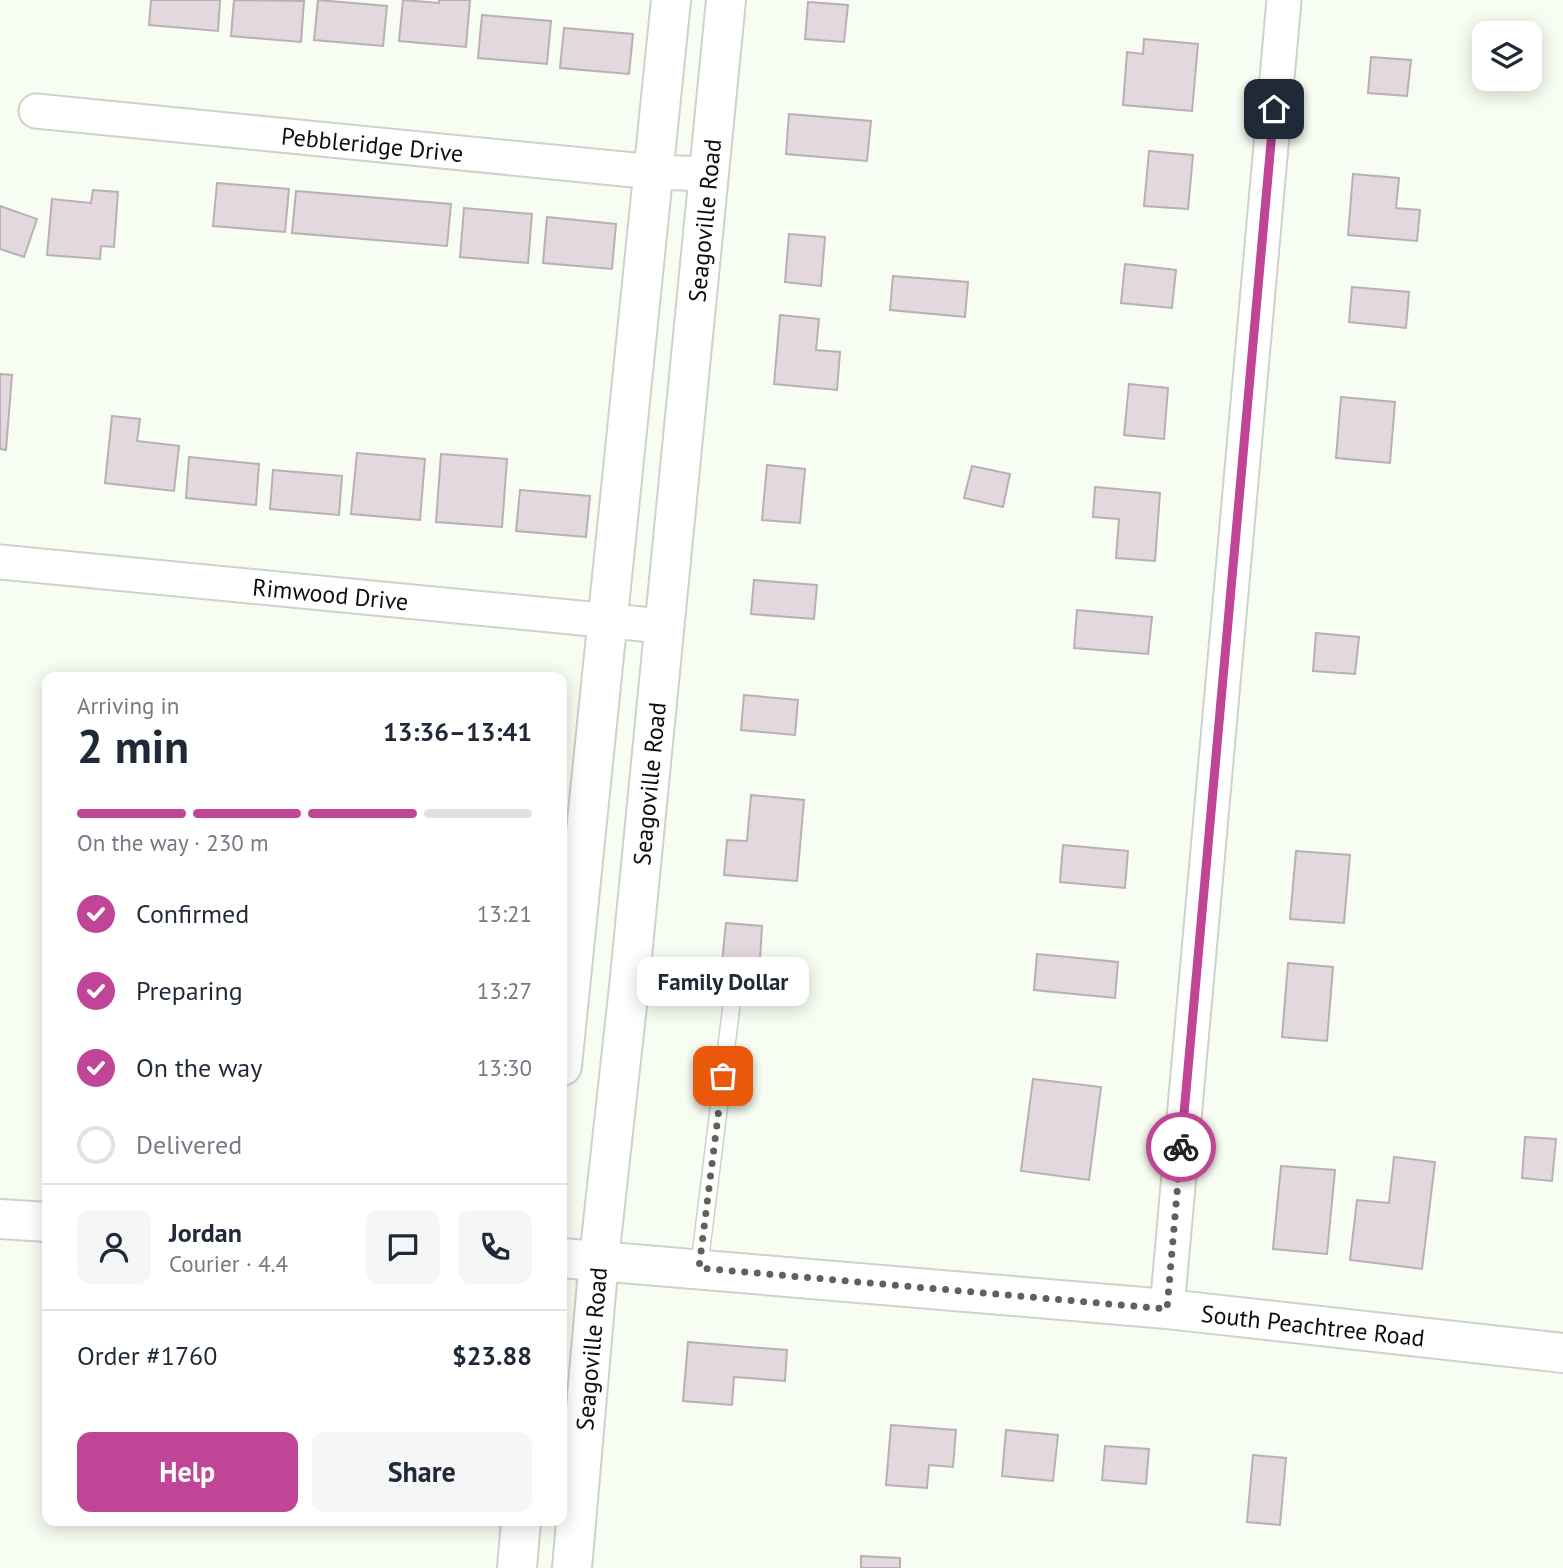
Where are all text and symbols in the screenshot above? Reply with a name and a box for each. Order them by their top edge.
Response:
map controls [1472,21,1542,91]
button: layers [1472,21,1542,91]
pin [1244,79,1304,139]
icon: home [1255,90,1293,128]
street label: Pebbleridge Drive [280,120,465,169]
street label: Seagoville Road [681,137,728,304]
street label: Rimwood Drive [251,571,410,617]
text: Arriving in [77,691,179,720]
street label: Seagoville Road [626,701,672,867]
text: 13:36–13:41 [383,715,532,748]
text: 2 min [77,716,189,776]
text: On the way · 230 m [77,828,269,857]
icon: check [77,895,115,933]
text: Confirmed [136,897,249,930]
text: 13:21 [477,899,532,928]
callout: Family Dollar [637,957,809,1006]
text: Family Dollar [658,967,788,996]
icon: check [77,972,115,1010]
text: Preparing [136,974,243,1007]
text: 13:27 [477,976,532,1005]
pin [693,1046,753,1106]
icon: check [77,1049,115,1087]
text: On the way [136,1051,262,1084]
text: 13:30 [477,1053,532,1082]
icon: bag [704,1057,742,1095]
courier [1146,1112,1216,1182]
text: Delivered [136,1128,242,1161]
icon: bike [1162,1128,1200,1166]
button: person [77,1210,151,1284]
button: chat [366,1210,440,1284]
button: phone [458,1210,532,1284]
text: Jordan [169,1216,242,1249]
text: Courier · 4.4 [169,1249,288,1278]
street label: Seagoville Road [569,1266,614,1432]
street label: South Peachtree Road [1200,1297,1426,1353]
text: Order #1760 [77,1339,217,1372]
text: $23.88 [452,1339,532,1372]
button: Help [77,1432,298,1512]
button: Share [312,1432,532,1512]

